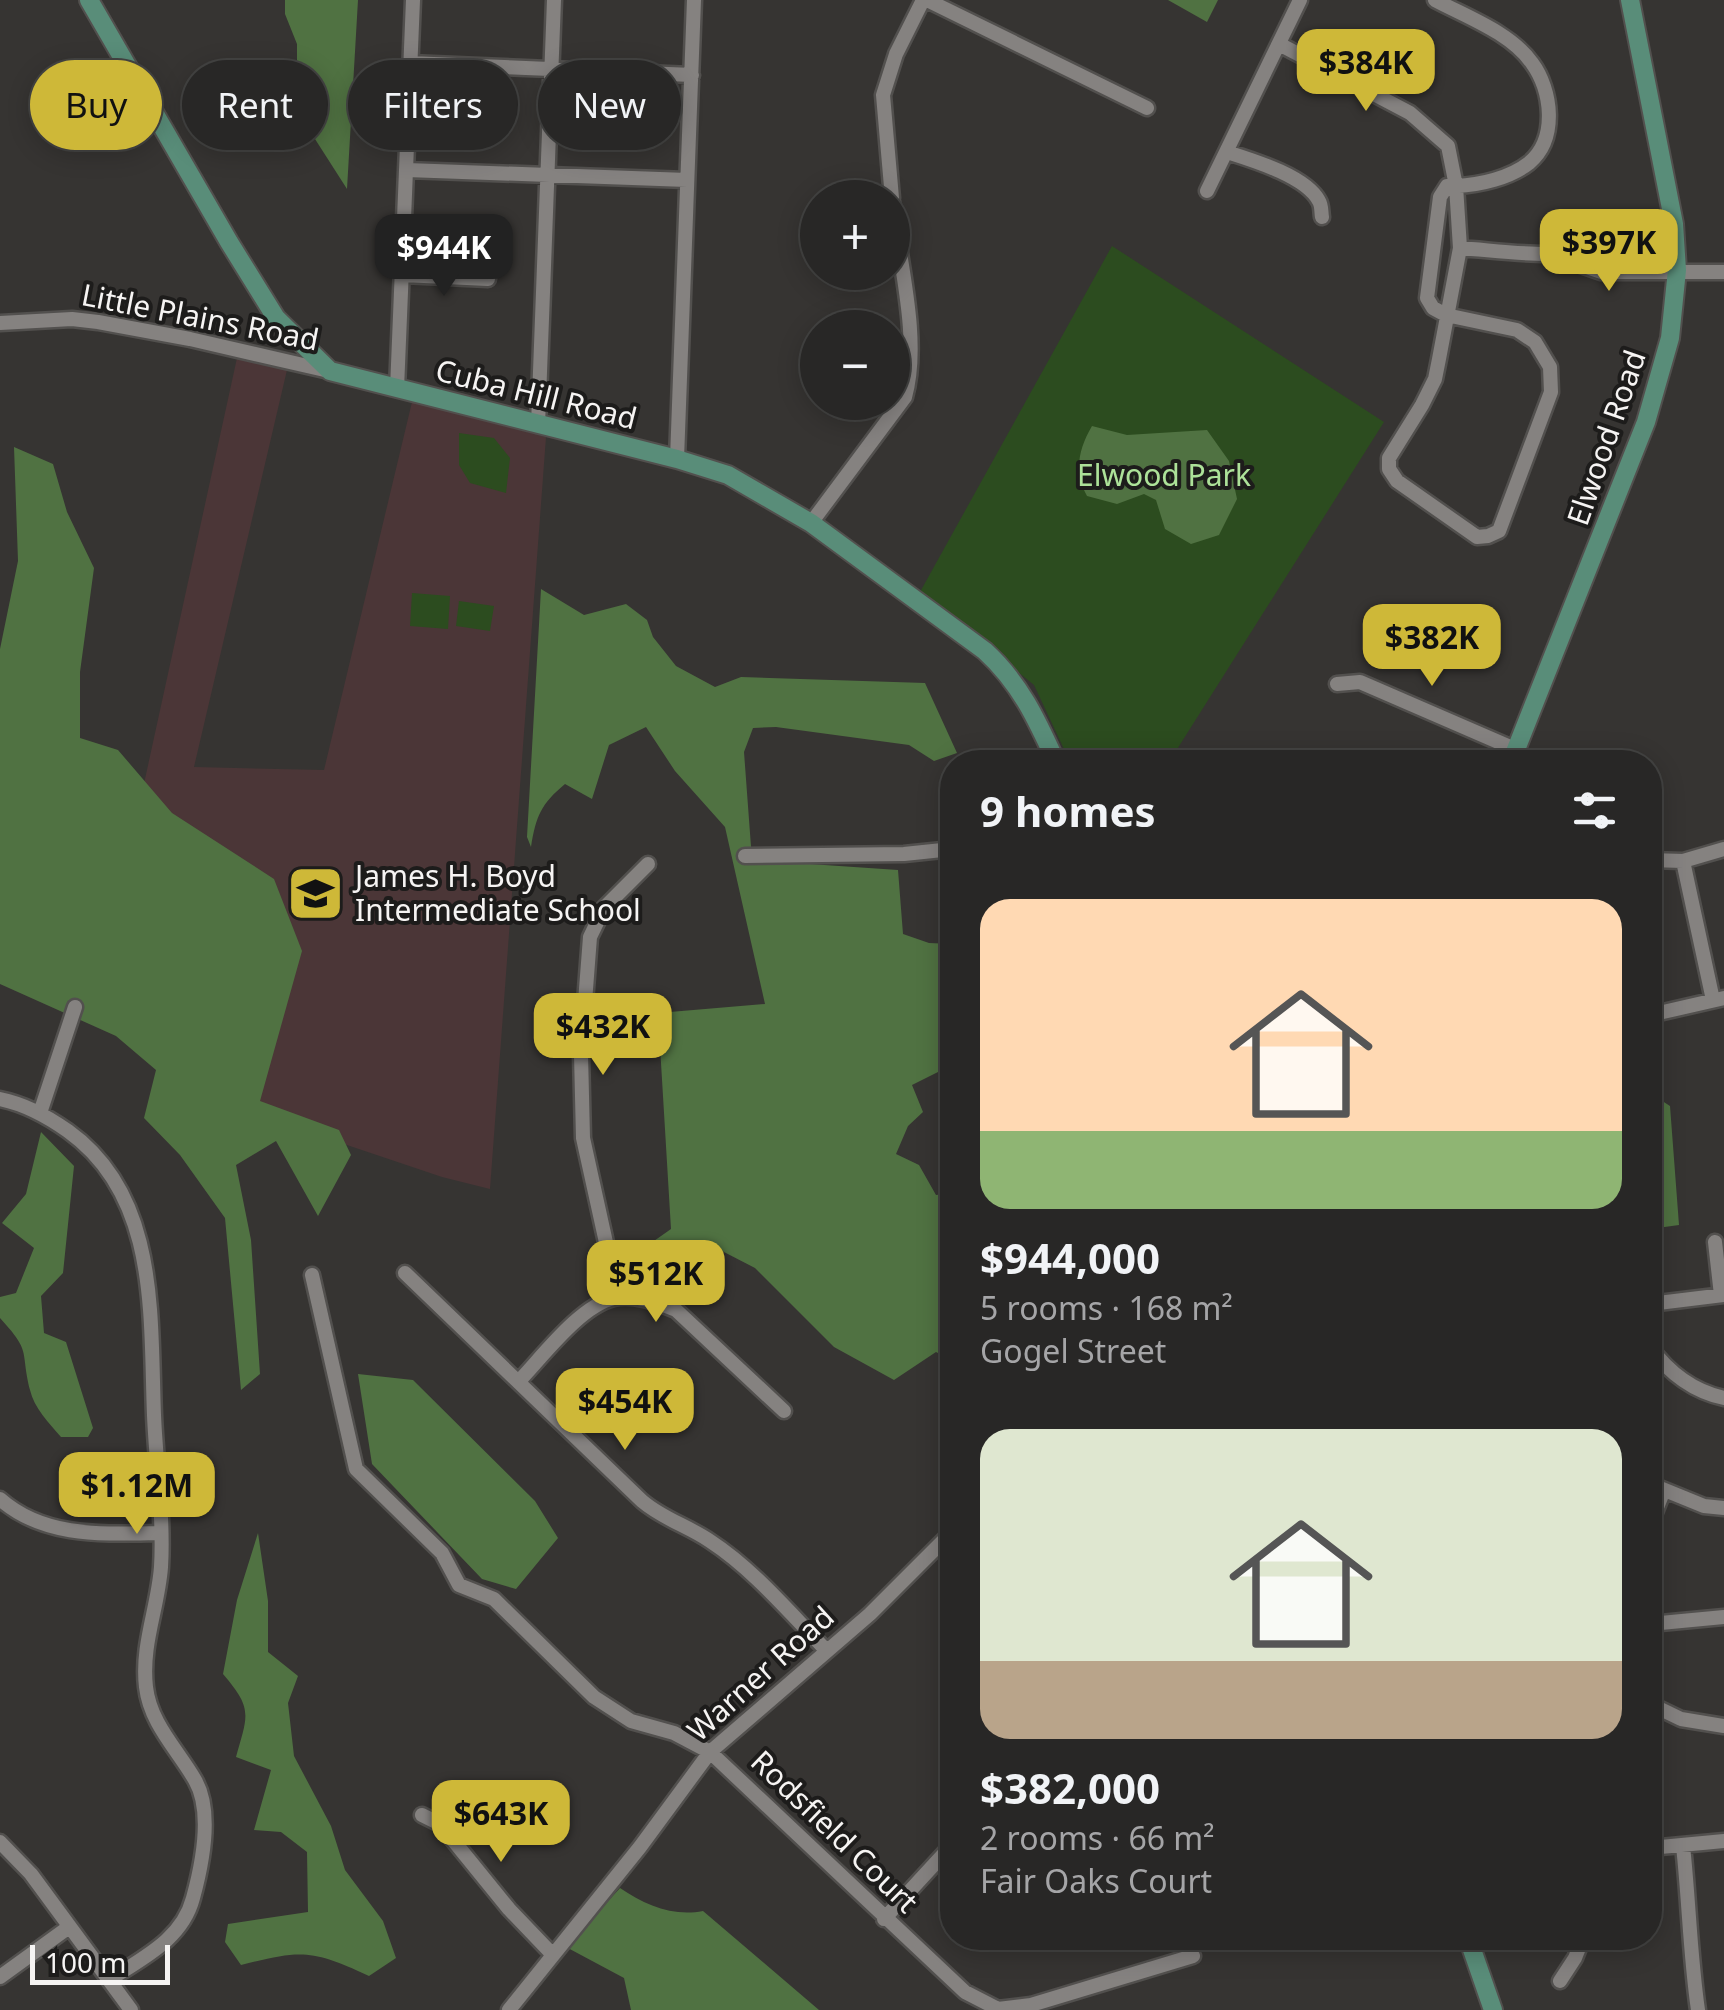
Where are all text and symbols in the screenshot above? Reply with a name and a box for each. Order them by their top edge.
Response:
pin: $384K [1296,29,1436,114]
text: $384K [1319,40,1413,83]
chip: Buy [30,60,162,150]
chip: Rent [182,60,328,150]
chip: Filters [348,60,518,150]
chip: New [538,60,681,150]
map controls [800,180,910,420]
button: + [800,180,910,290]
pin: $397K [1539,209,1679,294]
pin: $944K [374,214,514,299]
text: $397K [1562,220,1656,263]
text: $944K [397,225,491,268]
street label: Little Plains Road [78,273,322,360]
button: − [800,310,910,420]
street label: Elwood Road [1556,344,1655,531]
street label: Cuba Hill Road [432,349,641,438]
park label: Elwood Park [1077,454,1251,495]
pin: $382K [1362,604,1502,689]
text: $382K [1385,615,1479,658]
text: 9 homes [980,782,1156,839]
icon: filters [1567,783,1622,838]
place label: James H. Boyd Intermediate School [352,855,641,930]
school or university icon: James H. Boyd Intermediate School [286,864,346,924]
icon: home [1211,964,1391,1144]
pin: $432K [533,993,673,1078]
text: $432K [556,1004,650,1047]
text: $944,000 [980,1229,1160,1286]
pin: $512K [586,1240,726,1325]
text: $512K [609,1251,703,1294]
text: 5 rooms · 168 m² [980,1286,1233,1329]
text: Gogel Street [980,1329,1166,1372]
pin: $454K [555,1368,695,1453]
text: $454K [578,1379,672,1422]
pin: $1.12M [56,1452,218,1537]
text: $1.12M [81,1463,193,1506]
icon: home [1211,1494,1391,1674]
street label: Warner Road [678,1596,842,1750]
street label: Rodsfield Court [743,1741,928,1921]
text: $382,000 [980,1759,1160,1816]
pin: $643K [431,1780,571,1865]
text: $643K [454,1791,548,1834]
text: 2 rooms · 66 m² [980,1816,1214,1859]
text: Fair Oaks Court [980,1859,1212,1902]
scale bar [30,1940,170,1984]
text: 100 m [45,1943,127,1981]

